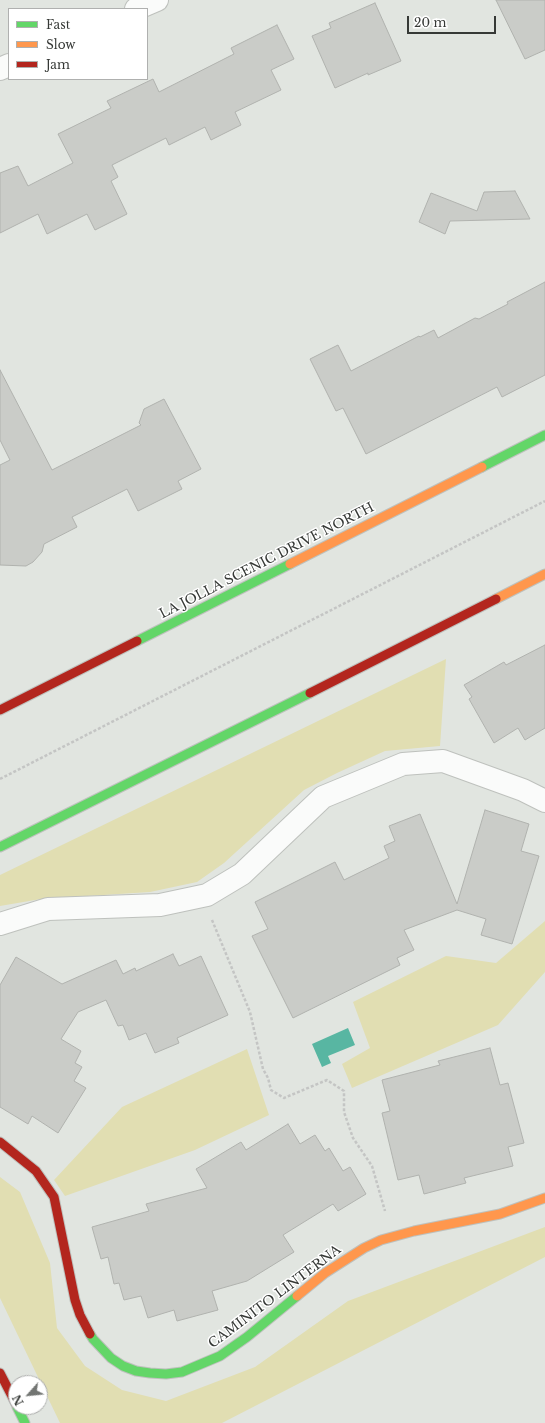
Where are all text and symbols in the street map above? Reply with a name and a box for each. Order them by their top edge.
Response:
legend [8,8,148,80]
scale bar [409,8,498,34]
text: 20 m [414,15,446,30]
text: Fast [46,17,70,32]
text: Slow [46,37,75,52]
text: Jam [46,57,70,72]
street label: LA JOLLA SCENIC DRIVE NORTH [157,500,377,622]
street label: CAMINITO LINTERNA [206,1242,344,1352]
north arrow [8,1375,48,1415]
text: N [10,1392,27,1408]

